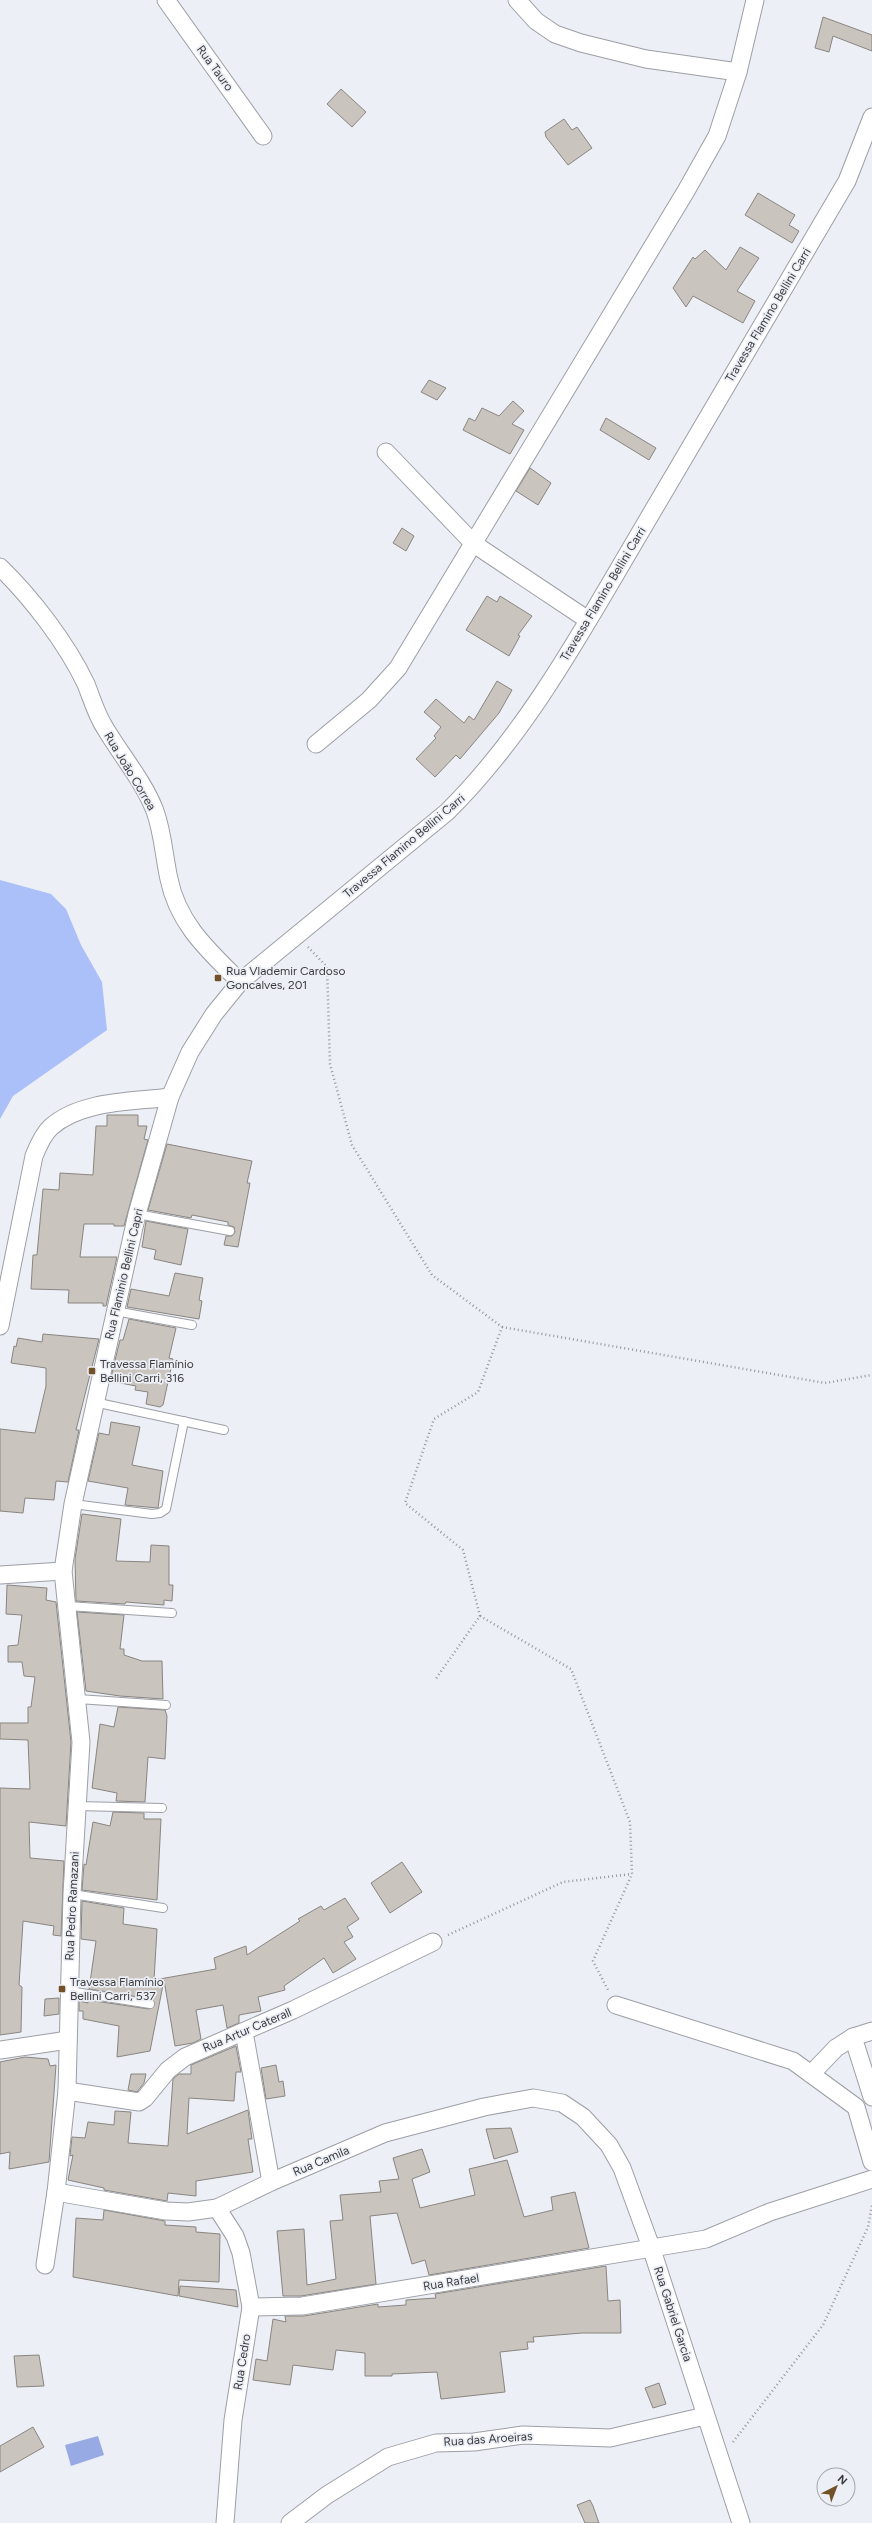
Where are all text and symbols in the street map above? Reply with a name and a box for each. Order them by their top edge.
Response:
street label: Rua Tauro [194,42,236,94]
street label: Travessa Flamino Bellini Carri [722,245,814,385]
street label: Travessa Flamino Bellini Carri [557,524,649,664]
street label: Rua João Correa [101,729,159,813]
street label: Travessa Flamino Bellini Carri [341,791,467,901]
place label: Rua Vlademir Cardoso Goncalves, 201 [226,964,345,992]
marker: Rua Vlademir Cardoso Goncalves, 201 [213,973,223,983]
street label: Rua Flaminio Bellini Capri [102,1207,146,1341]
place label: Travessa Flamínio Bellini Carri, 316 [100,1357,194,1385]
marker: Travessa Flamínio Bellini Carri, 316 [87,1366,97,1376]
street label: Rua Pedro Ramazani [62,1851,82,1961]
place label: Travessa Flamínio Bellini Carri, 537 [70,1975,164,2003]
marker: Travessa Flamínio Bellini Carri, 537 [57,1984,67,1994]
street label: Rua Artur Caterall [201,2005,293,2055]
street label: Rua Camila [291,2143,351,2179]
street label: Rua Gabriel Garcia [651,2265,695,2363]
street label: Rua Rafael [422,2271,480,2293]
street label: Rua Cedro [231,2333,253,2391]
street label: Rua das Aroeiras [443,2429,533,2449]
north arrow [816,2467,856,2507]
text: N [835,2472,850,2488]

